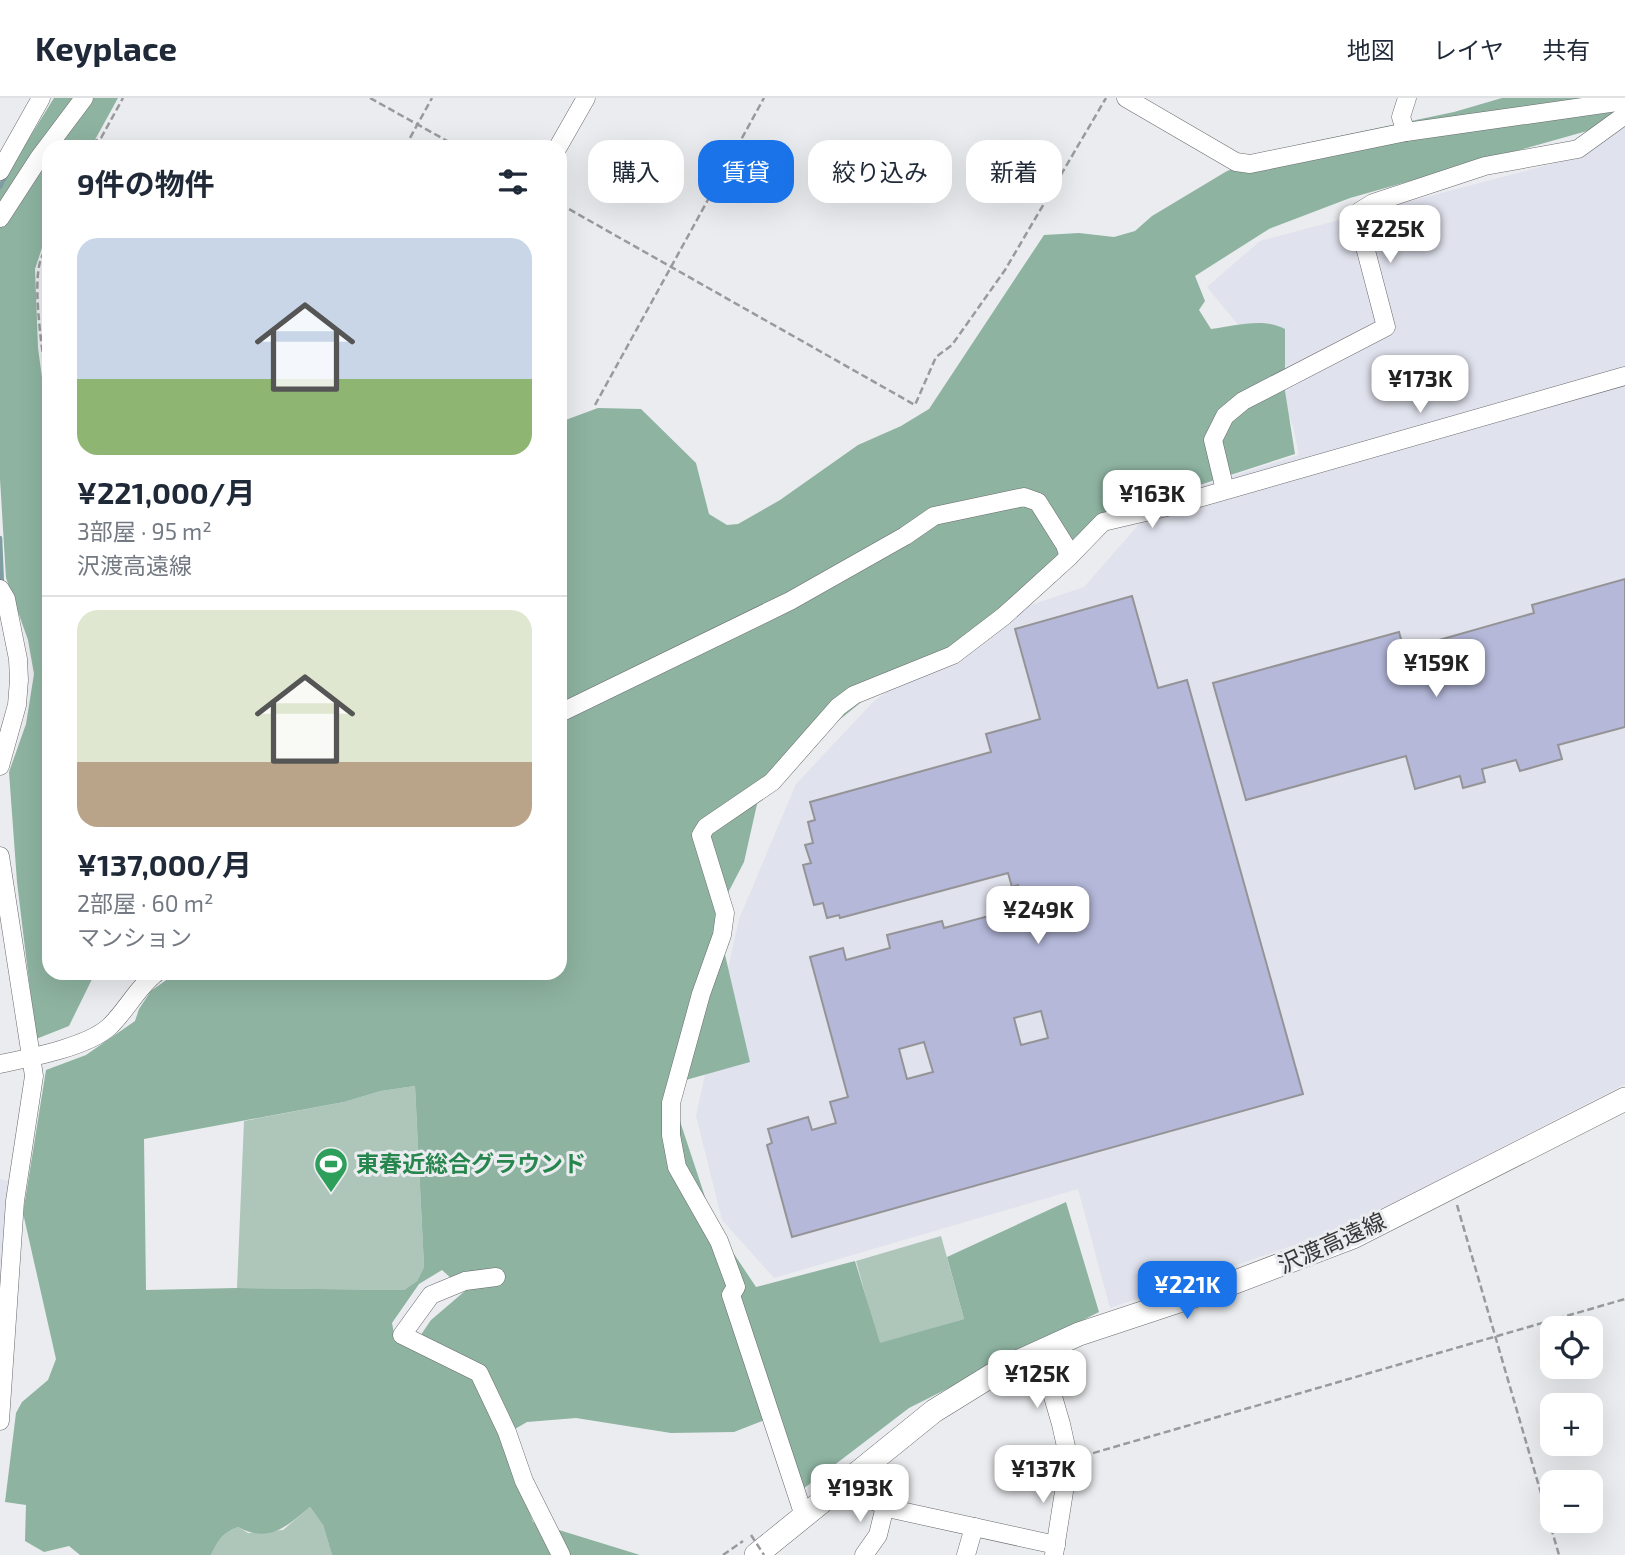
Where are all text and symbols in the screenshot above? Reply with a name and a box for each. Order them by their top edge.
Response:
text: Keyplace [35,28,177,68]
text: 地図 [1347,35,1395,64]
text: レイヤ [1433,35,1504,64]
text: 共有 [1542,35,1590,64]
chip: 購入 [588,140,684,203]
chip: 賃貸 [698,140,794,203]
chip: 絞り込み [808,140,952,203]
chip: 新着 [966,140,1062,203]
icon: filters [494,163,532,201]
text: 9件の物件 [77,165,215,201]
pin: ¥225K [1341,206,1439,265]
text: ¥225K [1355,214,1425,242]
icon: home [242,284,368,410]
pin: ¥173K [1371,356,1469,415]
text: ¥173K [1388,364,1452,392]
pin: ¥163K [1103,470,1201,530]
text: ¥221,000/月 [77,474,255,510]
text: ¥163K [1119,479,1185,507]
text: 3部屋 · 95 m² [77,517,212,545]
text: 沢渡高遠線 [77,551,192,579]
pin: ¥159K [1387,640,1485,699]
text: ¥159K [1403,648,1469,676]
icon: home [242,656,368,782]
text: ¥137,000/月 [77,846,252,882]
pin: ¥249K [989,886,1087,946]
text: 2部屋 · 60 m² [77,889,213,917]
text: ¥249K [1002,895,1074,923]
text: マンション [77,923,192,951]
sports icon: 東春近総合グラウンド [312,1145,350,1194]
place label: 東春近総合グラウンド [356,1149,586,1177]
street label: 沢渡高遠線 [1273,1206,1390,1278]
pin: ¥221K [1138,1262,1236,1321]
text: ¥221K [1154,1270,1220,1298]
map controls [1540,1316,1603,1533]
button: locate [1540,1316,1603,1379]
pin: ¥125K [988,1350,1086,1410]
text: ¥125K [1004,1359,1070,1387]
button: + [1540,1393,1603,1456]
pin: ¥137K [994,1446,1092,1505]
text: ¥137K [1011,1454,1075,1482]
pin: ¥193K [811,1464,909,1524]
button: − [1540,1470,1603,1533]
text: ¥193K [827,1473,893,1501]

